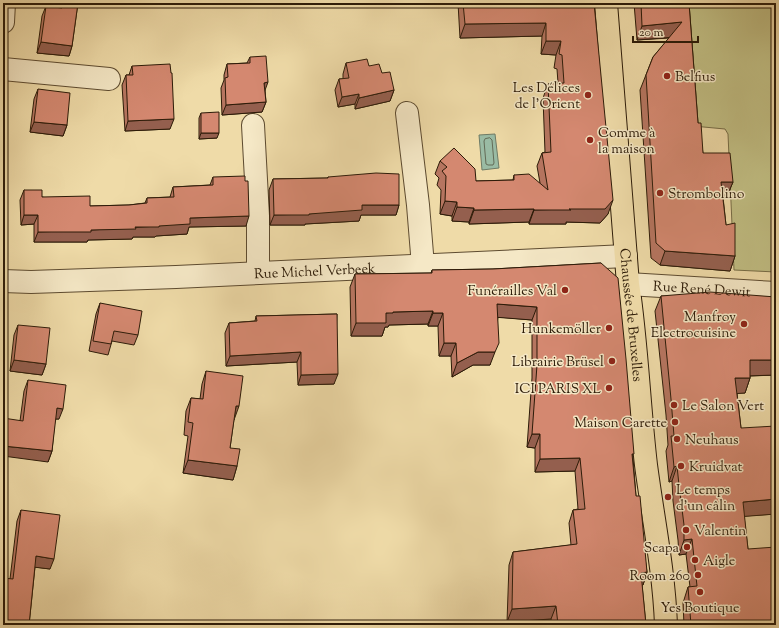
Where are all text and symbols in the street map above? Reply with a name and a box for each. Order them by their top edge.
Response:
scale bar [633,18,698,44]
text: 20 m [639,24,664,42]
place label: Belfius [675,68,715,88]
marker: Belfius [662,71,672,81]
place label: Les Délices de l'Orient [513,79,580,115]
marker: Les Délices de l'Orient [583,90,593,100]
place label: Comme à la maison [598,124,656,160]
marker: Comme à la maison [585,135,595,145]
place label: Strombolino [668,185,745,205]
marker: Strombolino [655,188,665,198]
street label: Chaussée de Bruxelles [613,248,646,383]
street label: Rue Michel Verbeek [254,260,376,285]
street label: Rue René Dewit [652,278,751,303]
place label: Funérailles Val [468,282,557,302]
marker: Funérailles Val [560,285,570,295]
place label: Manfroy Electrocuisine [651,308,736,344]
marker: Manfroy Electrocuisine [739,319,749,329]
place label: Hunkemöller [521,320,602,340]
marker: Hunkemöller [604,323,614,333]
place label: Librairie Brüsel [512,353,604,373]
marker: Librairie Brüsel [607,356,617,366]
place label: ICI PARIS XL [515,380,602,400]
marker: ICI PARIS XL [604,383,614,393]
place label: Le Salon Vert [682,397,764,417]
marker: Le Salon Vert [669,400,679,410]
place label: Maison Carette [574,414,667,434]
marker: Maison Carette [670,417,680,427]
place label: Neuhaus [685,431,739,451]
marker: Neuhaus [672,434,682,444]
place label: Kruidvat [689,458,742,478]
marker: Kruidvat [676,461,686,471]
place label: Le temps d'un câlin [676,481,735,517]
marker: Le temps d'un câlin [663,492,673,502]
place label: Valentin [694,522,746,542]
marker: Valentin [681,525,691,535]
place label: Scapa [644,539,680,559]
marker: Scapa [682,542,692,552]
place label: Aigle [703,552,735,572]
marker: Aigle [690,555,700,565]
place label: Room 260 [630,567,690,587]
marker: Room 260 [693,570,703,580]
marker: Yes Boutique [695,587,705,597]
place label: Yes Boutique [660,599,740,619]

